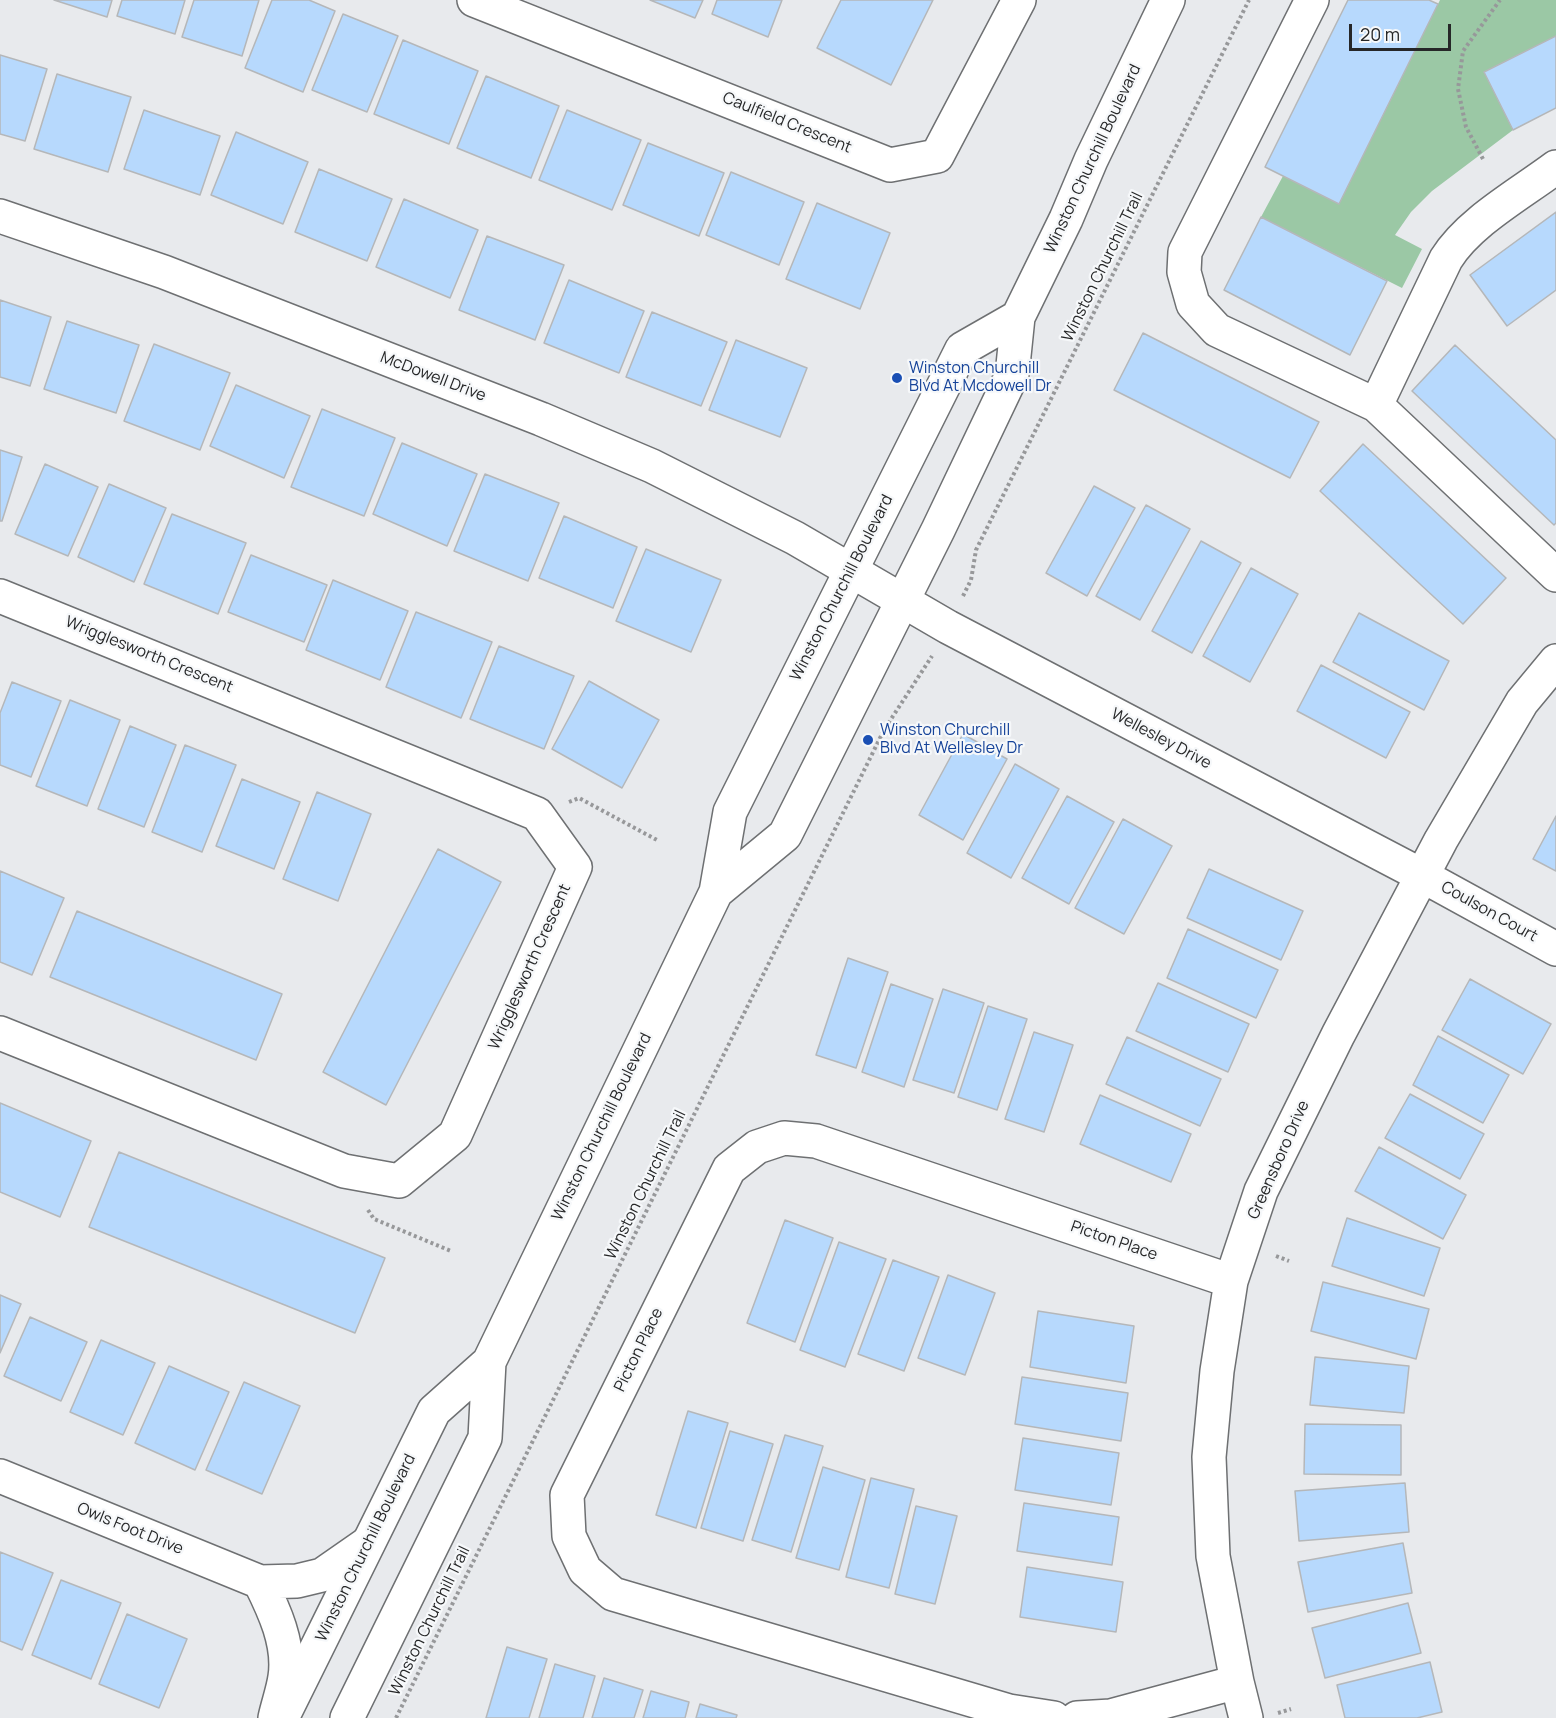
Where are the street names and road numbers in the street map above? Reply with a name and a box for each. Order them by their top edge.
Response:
street label: Winston Churchill Boulevard [1041,61,1145,257]
street label: Caulfield Crescent [720,88,854,158]
street label: Winston Churchill Trail [1058,189,1148,345]
street label: McDowell Drive [377,348,489,406]
street label: Winston Churchill Boulevard [787,492,897,684]
street label: Wrigglesworth Crescent [62,613,236,697]
street label: Wellesley Drive [1108,705,1214,773]
street label: Coulson Court [1437,878,1541,946]
street label: Wrigglesworth Crescent [485,881,575,1053]
street label: Winston Churchill Boulevard [548,1030,656,1224]
street label: Greensboro Drive [1244,1098,1314,1222]
street label: Winston Churchill Trail [601,1107,691,1263]
street label: Picton Place [1068,1217,1160,1265]
street label: Picton Place [610,1305,668,1395]
street label: Winston Churchill Boulevard [312,1451,420,1645]
street label: Owls Foot Drive [74,1499,186,1559]
street label: Winston Churchill Trail [385,1543,475,1699]

